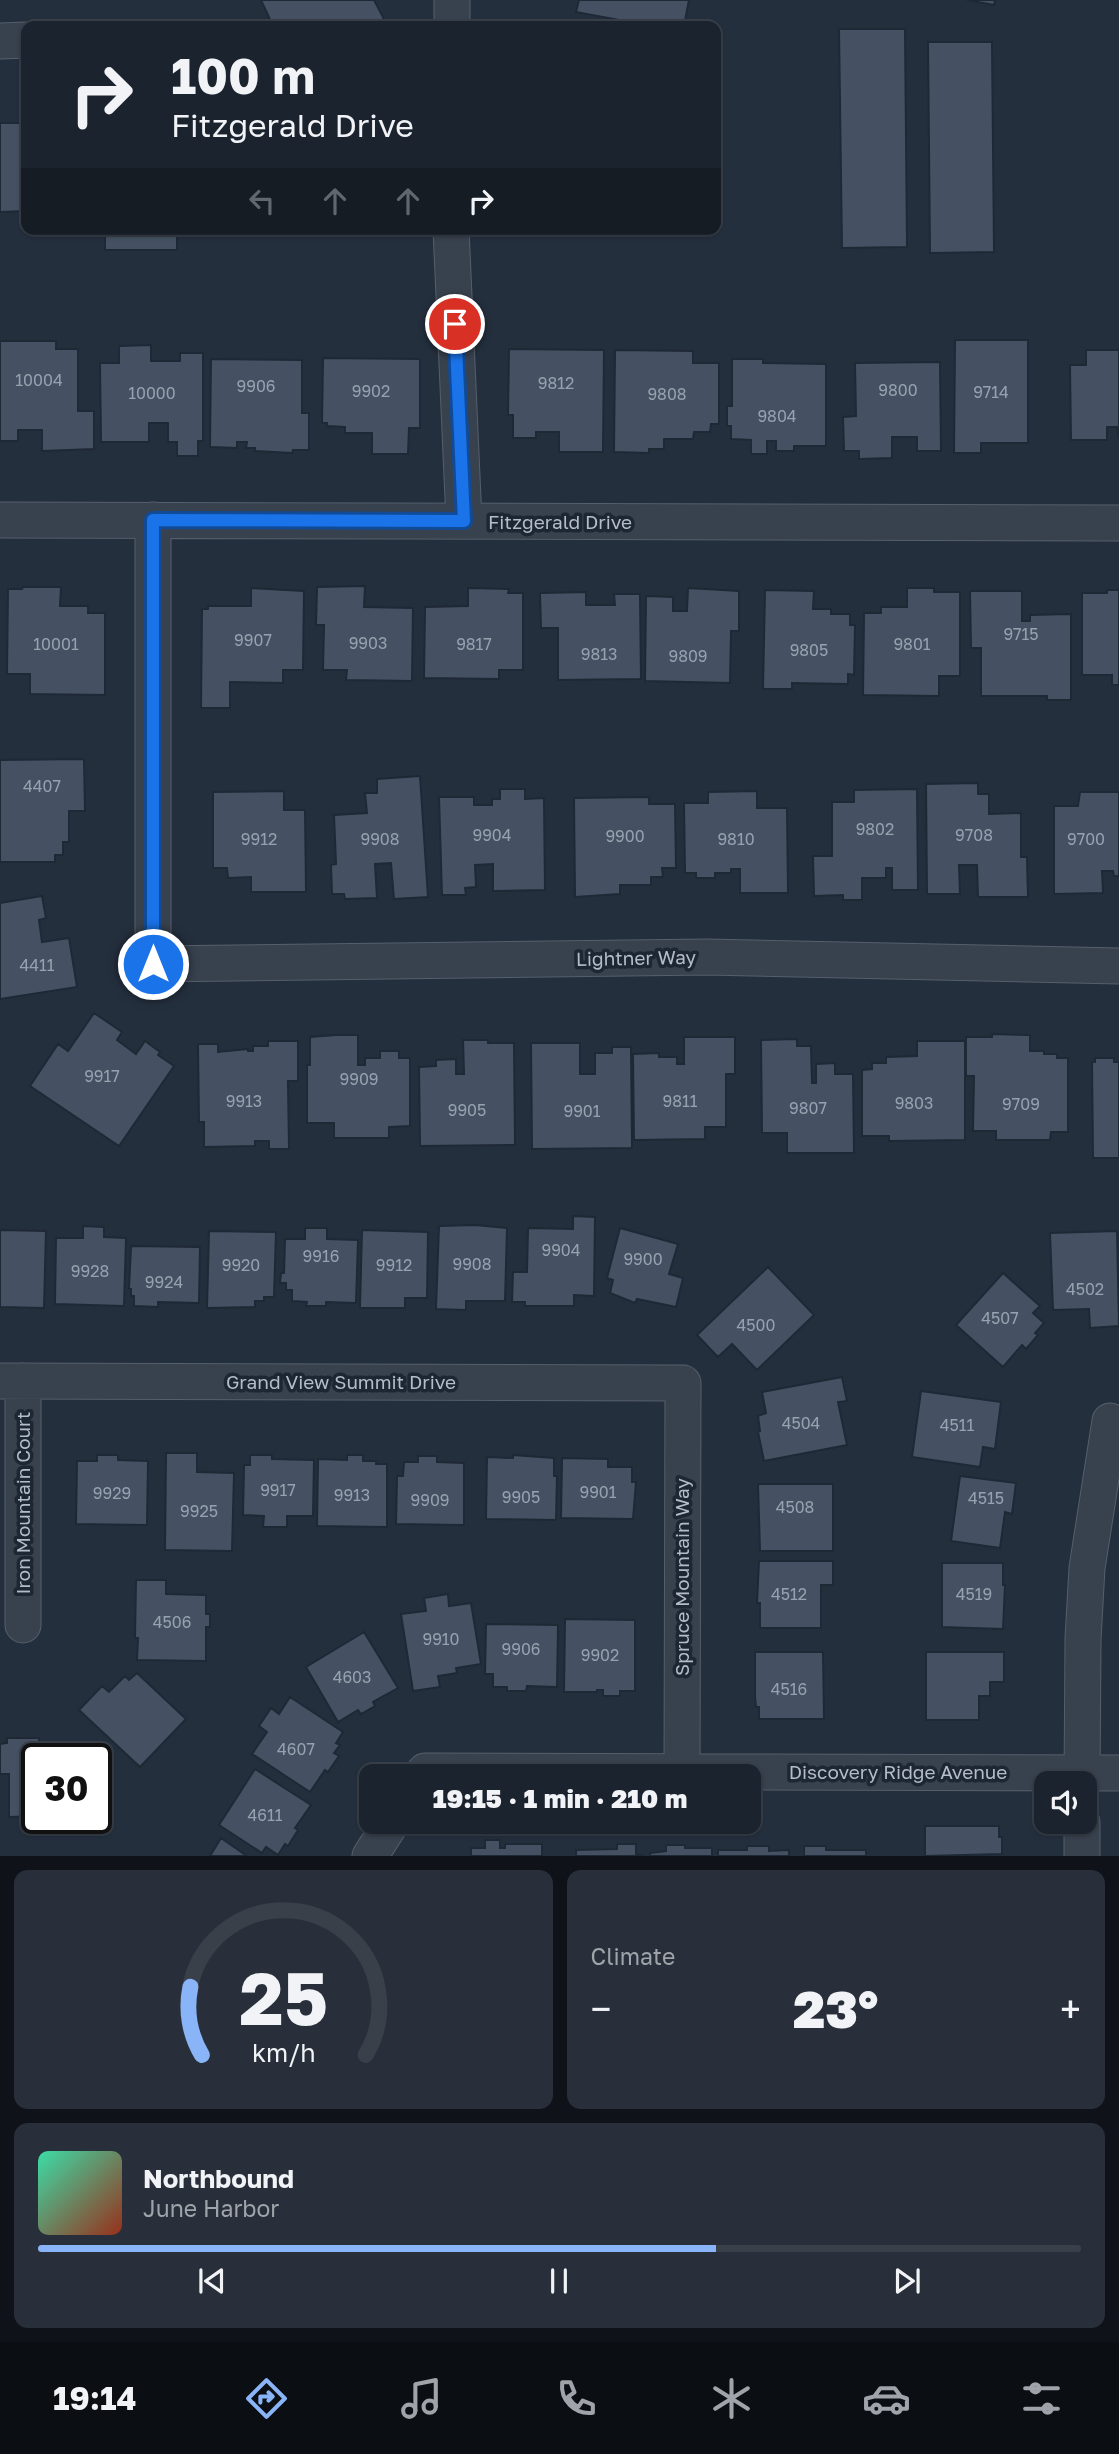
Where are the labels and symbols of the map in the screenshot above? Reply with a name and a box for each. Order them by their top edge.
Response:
pin [425,294,485,354]
house number: 10004 [15,370,63,390]
house number: 9812 [538,373,574,393]
house number: 9906 [237,376,275,396]
house number: 9800 [878,380,918,400]
house number: 9902 [352,381,390,401]
house number: 9714 [973,382,1009,402]
house number: 10000 [128,383,176,403]
house number: 9808 [647,384,687,404]
house number: 9804 [757,406,797,426]
street label: Fitzgerald Drive [488,510,632,533]
house number: 9715 [1003,624,1039,644]
house number: 9907 [234,630,272,650]
house number: 9903 [349,633,387,653]
house number: 10001 [33,634,79,654]
house number: 9817 [456,634,492,654]
house number: 9801 [893,634,931,654]
house number: 9805 [790,640,828,660]
house number: 9813 [581,644,617,664]
house number: 9809 [668,646,708,666]
house number: 4407 [23,776,61,796]
house number: 9802 [856,819,894,839]
house number: 9904 [472,825,512,845]
house number: 9708 [955,825,993,845]
house number: 9900 [605,826,645,846]
house number: 9912 [241,829,277,849]
house number: 9908 [360,829,400,849]
house number: 9810 [717,829,755,849]
house number: 9700 [1067,829,1105,849]
position arrow [116,927,190,1001]
street label: Lightner Way [576,945,697,970]
house number: 4411 [19,955,55,975]
house number: 9917 [84,1066,120,1086]
house number: 9909 [340,1069,378,1089]
house number: 9913 [226,1091,262,1111]
house number: 9811 [663,1091,698,1111]
house number: 9803 [895,1093,933,1113]
house number: 9709 [1002,1094,1040,1114]
house number: 9807 [789,1098,827,1118]
house number: 9905 [448,1100,486,1120]
house number: 9901 [563,1101,601,1121]
house number: 9904 [541,1240,581,1260]
house number: 9916 [303,1246,339,1266]
house number: 9900 [623,1249,663,1269]
house number: 9908 [452,1254,492,1274]
house number: 9920 [222,1255,260,1275]
house number: 9912 [376,1255,412,1275]
house number: 9928 [71,1261,109,1281]
house number: 9924 [145,1272,183,1292]
house number: 4502 [1066,1279,1104,1299]
house number: 4507 [981,1308,1019,1328]
house number: 4500 [737,1315,775,1335]
street label: Grand View Summit Drive [226,1370,456,1393]
street label: Iron Mountain Court [11,1412,34,1594]
house number: 4504 [782,1413,820,1433]
house number: 4511 [940,1415,975,1435]
street label: Spruce Mountain Way [670,1478,693,1676]
house number: 9917 [260,1480,296,1500]
house number: 9901 [579,1482,617,1502]
house number: 9929 [93,1483,131,1503]
house number: 9913 [334,1485,370,1505]
house number: 9905 [502,1487,540,1507]
house number: 4515 [968,1488,1004,1508]
house number: 9909 [411,1490,449,1510]
house number: 4508 [776,1497,814,1517]
house number: 9925 [180,1501,218,1521]
house number: 4512 [771,1584,807,1604]
house number: 4519 [956,1584,992,1604]
house number: 4506 [153,1612,191,1632]
house number: 9910 [422,1629,460,1649]
house number: 9906 [502,1639,540,1659]
house number: 9902 [581,1645,619,1665]
house number: 4603 [333,1667,371,1687]
house number: 4516 [771,1679,807,1699]
house number: 4607 [277,1739,315,1759]
speed limit sign: 30 [21,1743,112,1834]
street label: Discovery Ridge Avenue [789,1760,1007,1783]
house number: 4611 [248,1805,283,1825]

